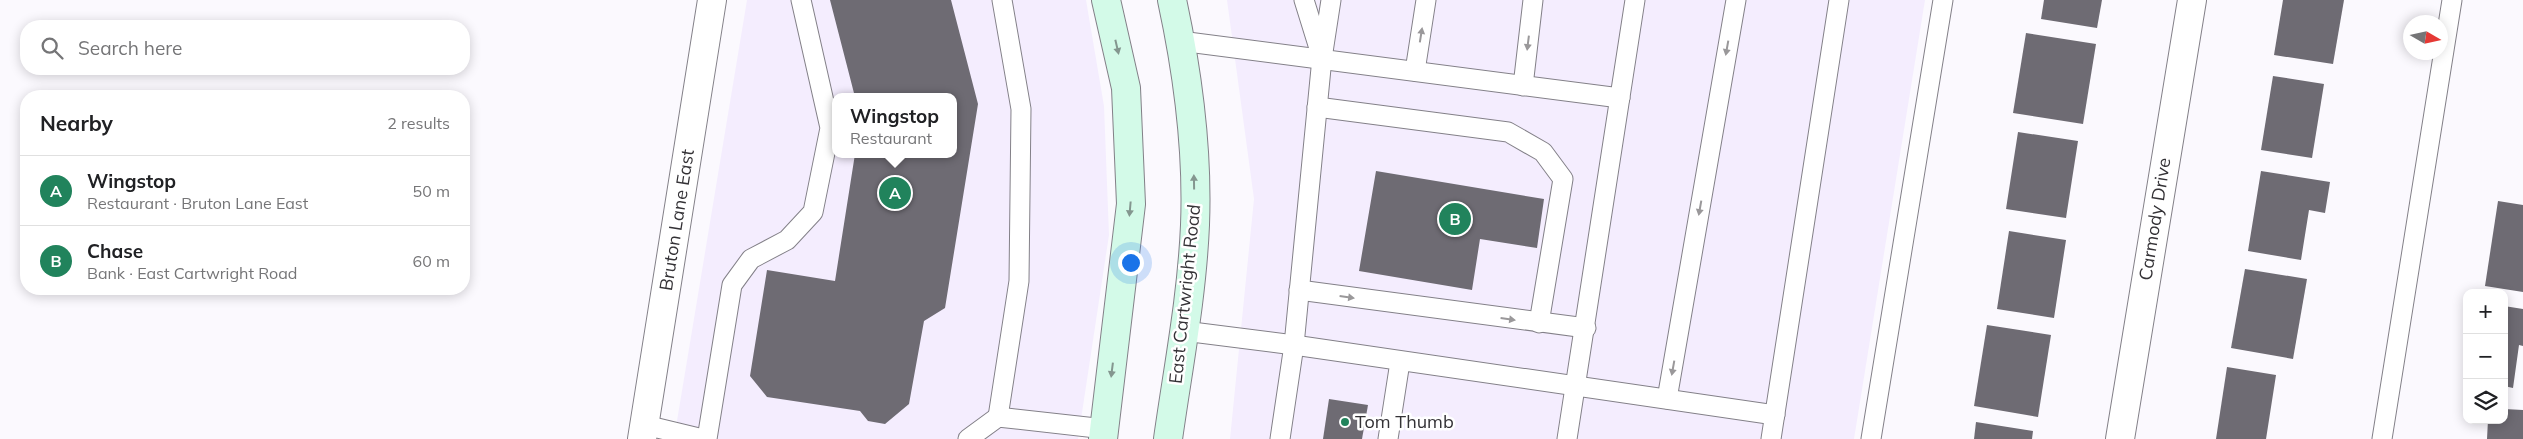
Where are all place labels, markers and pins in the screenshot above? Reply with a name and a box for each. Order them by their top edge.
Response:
pin: A [879,174,911,212]
pin: B [1439,200,1471,238]
place label: Tom Thumb [1355,410,1454,433]
marker: Tom Thumb [1339,416,1351,428]

